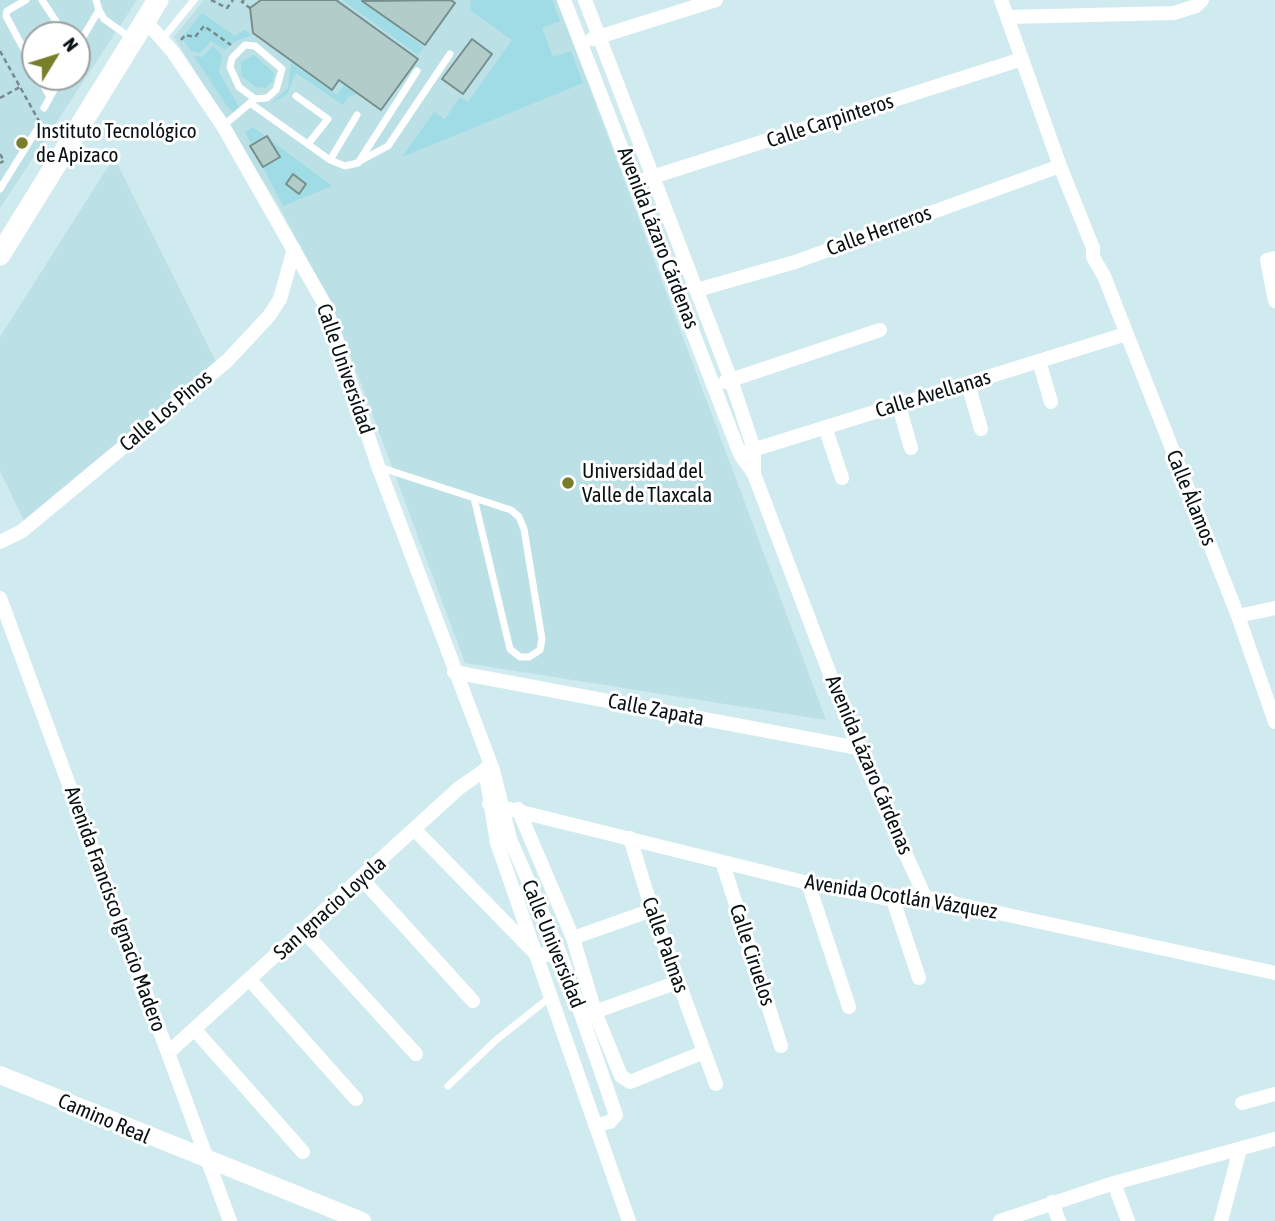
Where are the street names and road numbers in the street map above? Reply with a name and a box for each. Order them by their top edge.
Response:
street label: Calle Carpinteros [763,89,897,153]
street label: Avenida Lázaro Cárdenas [612,144,704,332]
street label: Calle Herreros [823,200,935,262]
street label: Calle Universidad [311,301,379,437]
street label: Calle Los Pinos [115,365,217,457]
street label: Calle Avellanas [872,365,994,423]
street label: Calle Álamos [1160,447,1222,549]
street label: Avenida Lázaro Cárdenas [820,672,918,858]
street label: Calle Zapata [606,688,706,732]
street label: Avenida Francisco Ignacio Madero [59,783,171,1035]
street label: San Ignacio Loyola [269,851,391,965]
street label: Avenida Ocotlán Vázquez [803,869,999,925]
street label: Calle Universidad [516,876,590,1012]
street label: Calle Palmas [636,894,694,996]
street label: Calle Ciruelos [724,901,780,1009]
street label: Camino Real [54,1088,154,1150]

